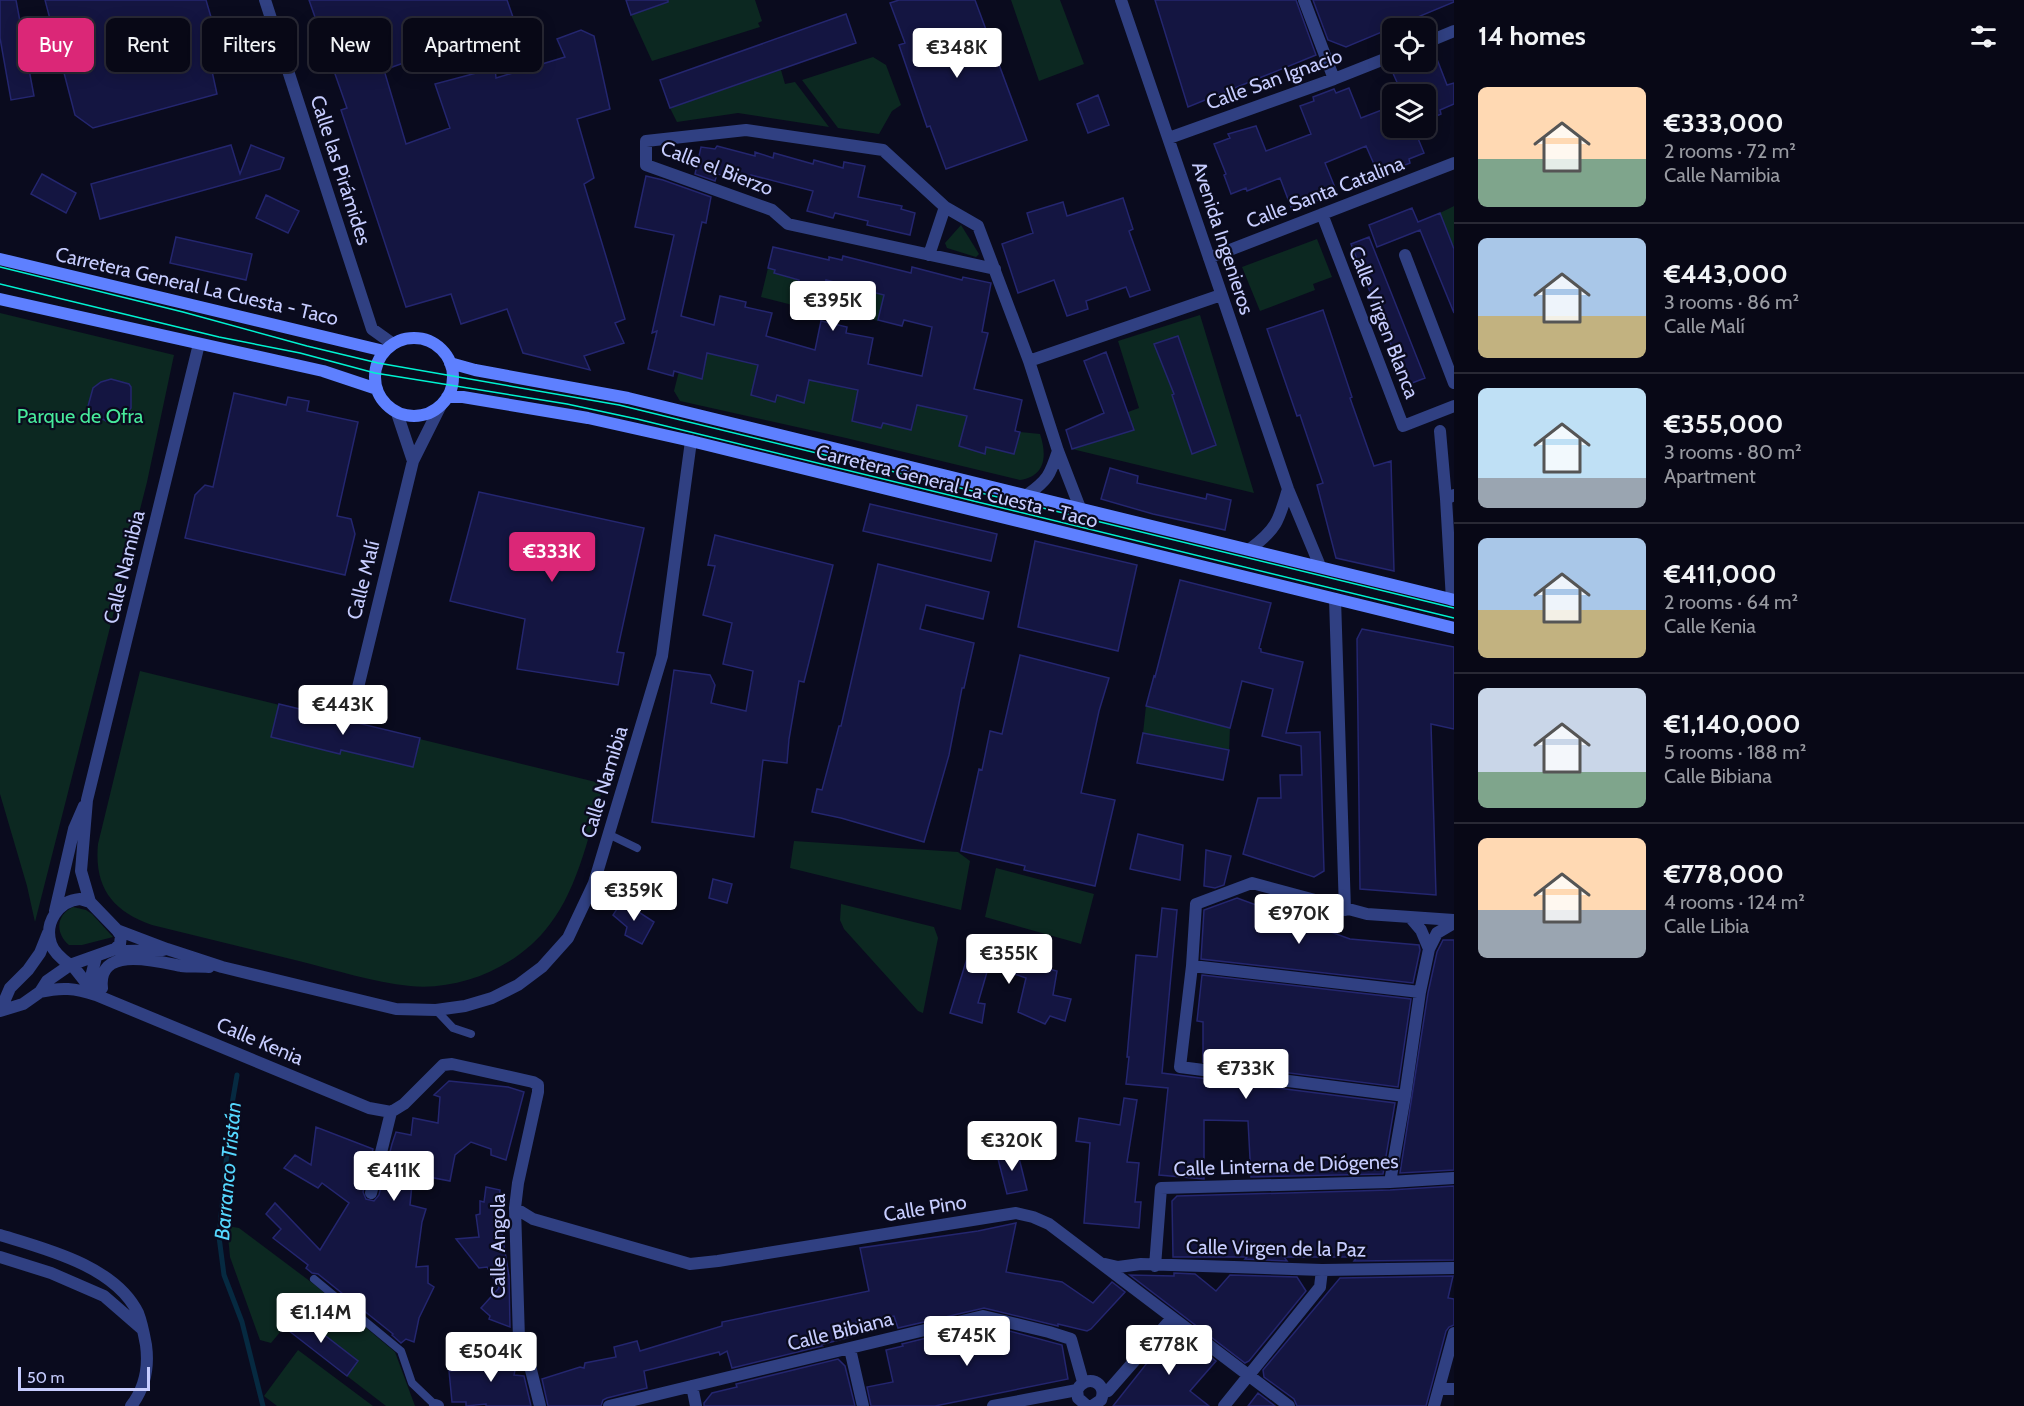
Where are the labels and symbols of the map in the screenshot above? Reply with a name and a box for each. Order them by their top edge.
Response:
pin: €348K [915,28,999,79]
street label: Calle San Ignacio [1203,43,1345,115]
street label: Calle las Pirámides [306,92,376,248]
street label: Calle el Bierzo [657,136,777,200]
street label: Calle Santa Catalina [1243,151,1408,233]
street label: Avenida Ingenieros [1187,158,1259,318]
street label: Carretera General La Cuesta - Taco [53,242,341,330]
street label: Calle Virgen Blanca [1344,242,1424,402]
pin: €395K [791,281,875,332]
park label: Parque de Ofra [17,404,144,428]
street label: Carretera General La Cuesta - Taco [814,439,1100,533]
street label: Calle Namibia [98,507,150,626]
pin: €333K [510,532,594,583]
street label: Calle Malí [342,538,384,622]
pin: €443K [301,685,385,736]
street label: Calle Namibia [576,723,633,841]
pin: €359K [592,871,676,922]
pin: €970K [1257,894,1341,945]
pin: €355K [967,934,1051,985]
street label: Calle Kenia [213,1012,307,1070]
pin: €733K [1204,1049,1288,1100]
water label: Barranco Tristán [209,1101,246,1241]
pin: €320K [970,1121,1054,1172]
street label: Calle Linterna de Diógenes [1173,1149,1399,1181]
pin: €411K [352,1151,436,1202]
street label: Calle Pino [882,1190,968,1226]
street label: Calle Angola [486,1193,510,1298]
street label: Calle Virgen de la Paz [1186,1234,1366,1262]
pin: €1.14M [272,1293,370,1344]
street label: Calle Bibiana [785,1306,896,1356]
pin: €745K [925,1316,1009,1367]
pin: €778K [1127,1325,1211,1376]
pin: €504K [449,1332,533,1383]
scale bar [18,1364,150,1392]

